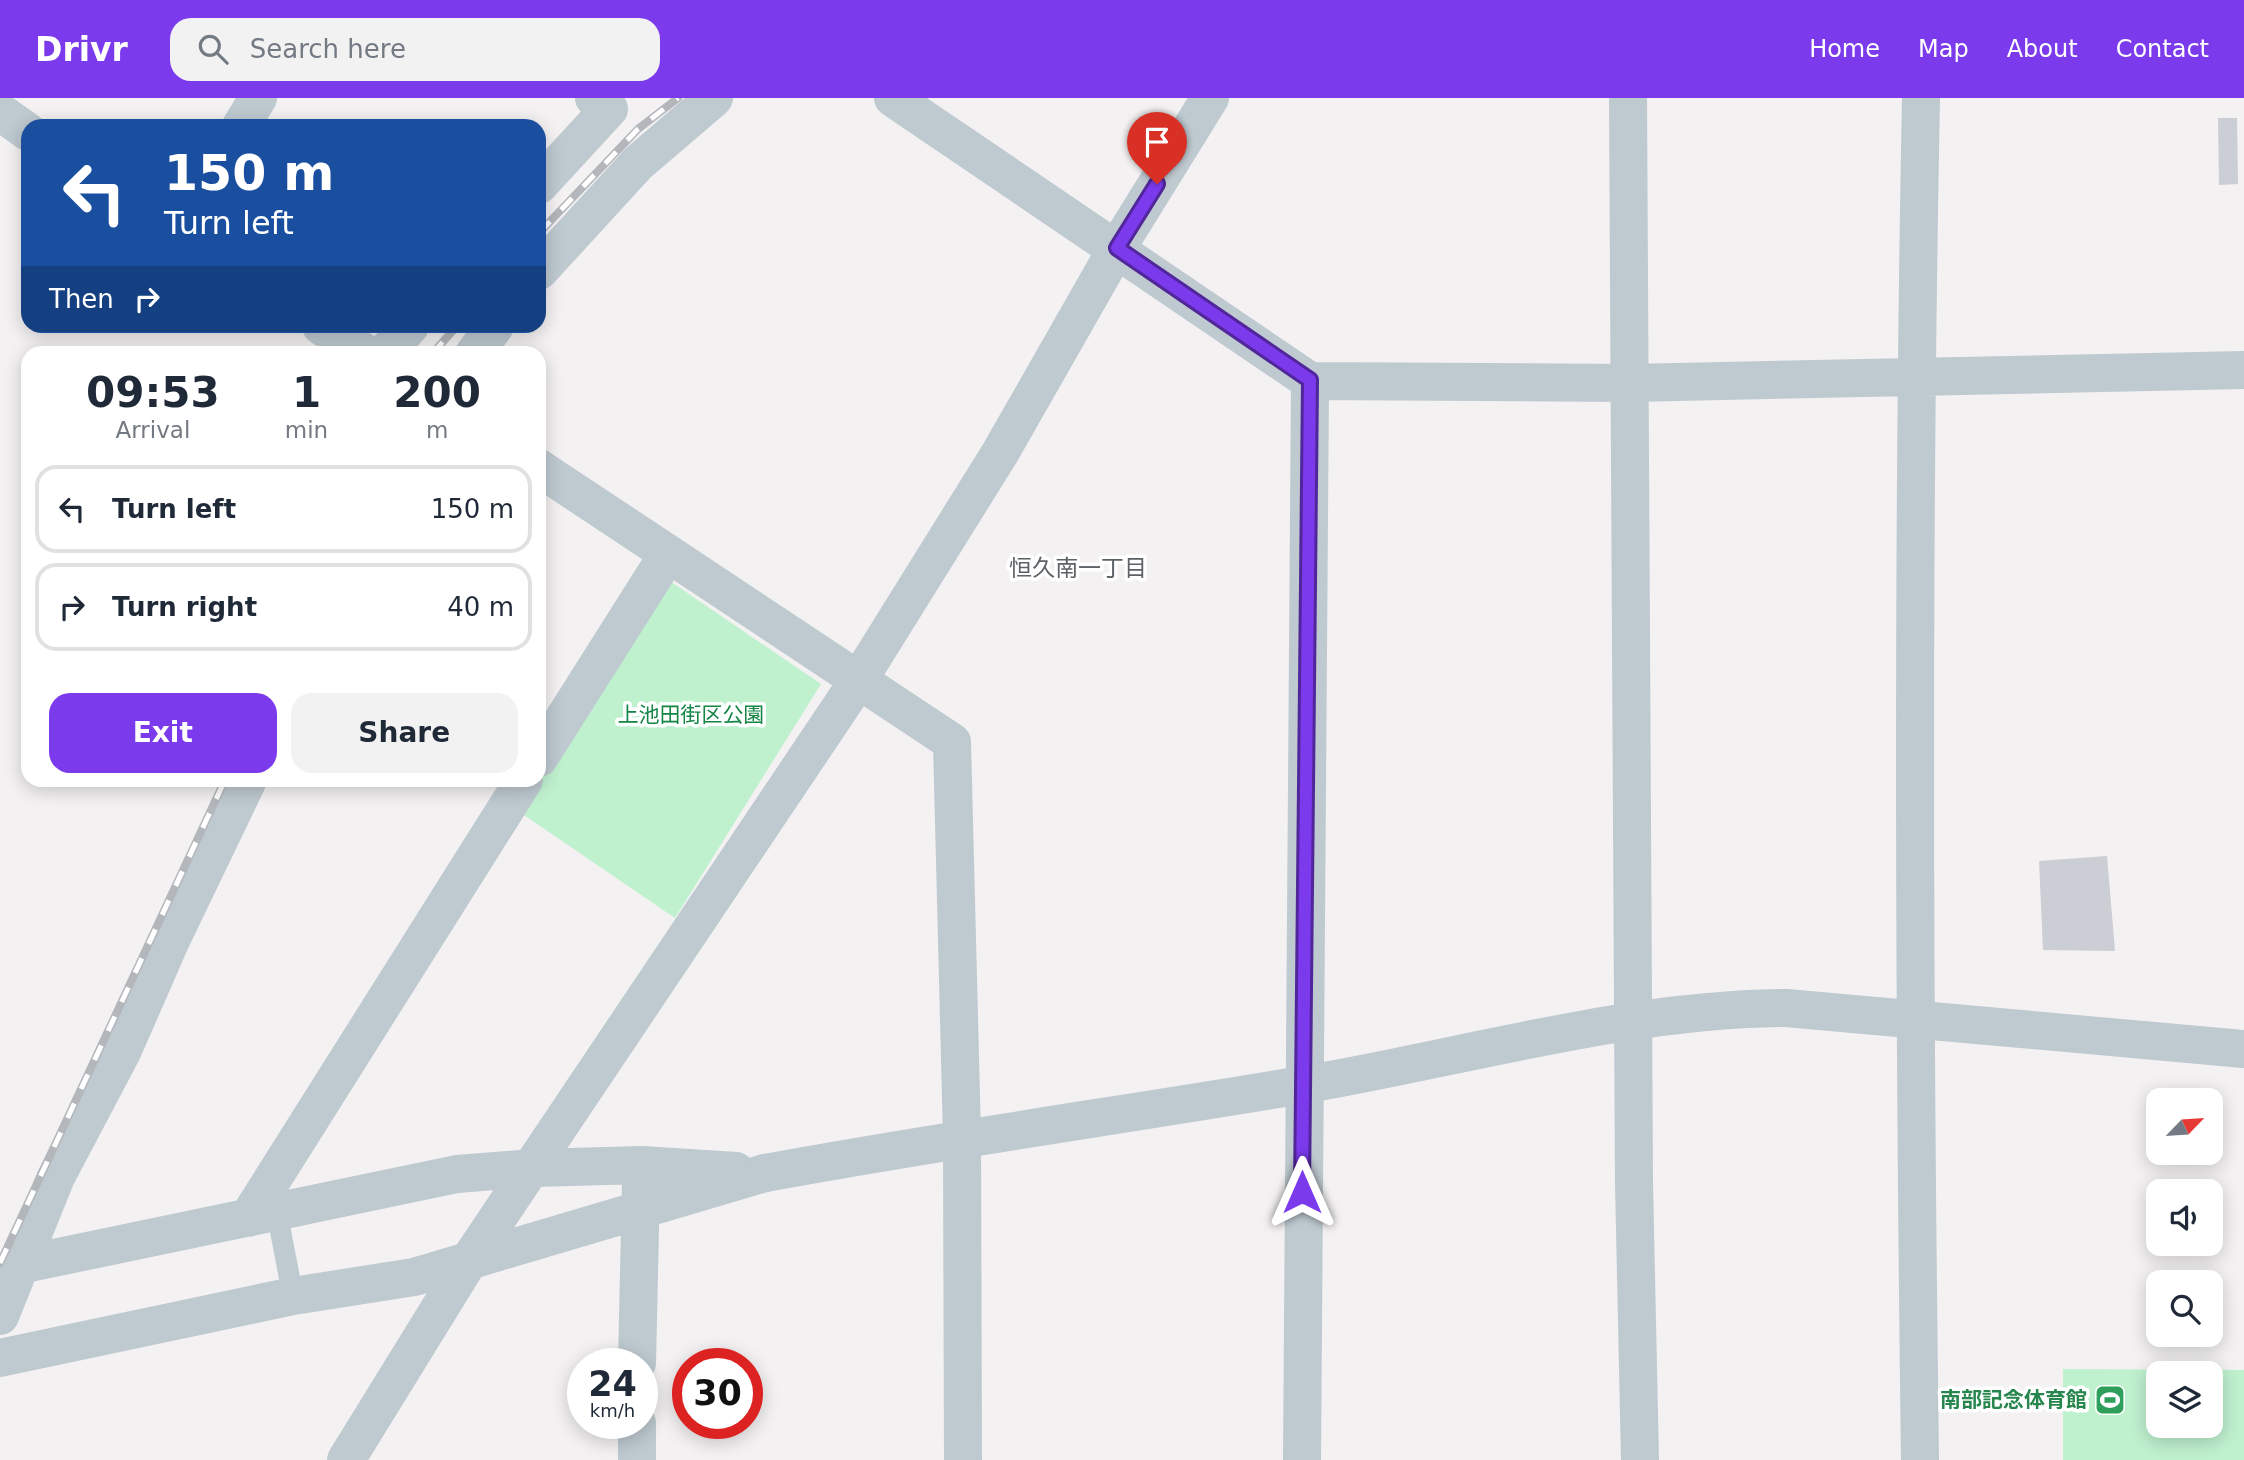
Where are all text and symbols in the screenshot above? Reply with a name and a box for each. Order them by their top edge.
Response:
search box [170,18,660,81]
text: Drivr [35,30,128,69]
icon: search [194,30,232,68]
text: Search here [250,34,406,64]
text: Home [1809,35,1880,63]
text: Map [1918,35,1969,63]
text: About [2007,35,2078,63]
text: Contact [2116,35,2209,63]
pin [1127,112,1187,184]
icon: arrive [1138,123,1176,161]
text: 150 m [164,145,334,202]
icon: left [49,147,140,238]
text: Turn left [164,204,294,242]
icon: right [128,280,166,318]
text: Then [49,284,114,314]
text: 09:53 [86,368,220,417]
text: 1 [292,368,321,417]
text: 200 [393,368,481,417]
text: Arrival [116,417,190,443]
text: min [285,417,328,443]
text: m [426,417,448,443]
icon: left [53,490,91,528]
text: Turn left [112,494,236,524]
text: 150 m [431,494,514,524]
district label: 恒久南一丁目 [1009,555,1147,581]
icon: right [53,588,91,626]
text: Turn right [112,592,257,622]
text: 40 m [447,592,514,622]
button: Exit [49,693,277,773]
button: Share [291,693,518,773]
park label: 上池田街区公園 [618,703,765,727]
north arrow [2146,1088,2222,1166]
map controls [2146,1088,2223,1438]
position arrow [1265,1155,1339,1229]
button: sound [2146,1179,2223,1256]
button: search [2146,1270,2223,1347]
speed limit sign: 30 [672,1348,763,1439]
button: layers [2146,1361,2223,1438]
text: 24 [588,1364,637,1404]
sports icon: 南部記念体育館 [2093,1383,2127,1417]
place label: 南部記念体育館 [1940,1388,2087,1412]
text: km/h [590,1400,635,1421]

